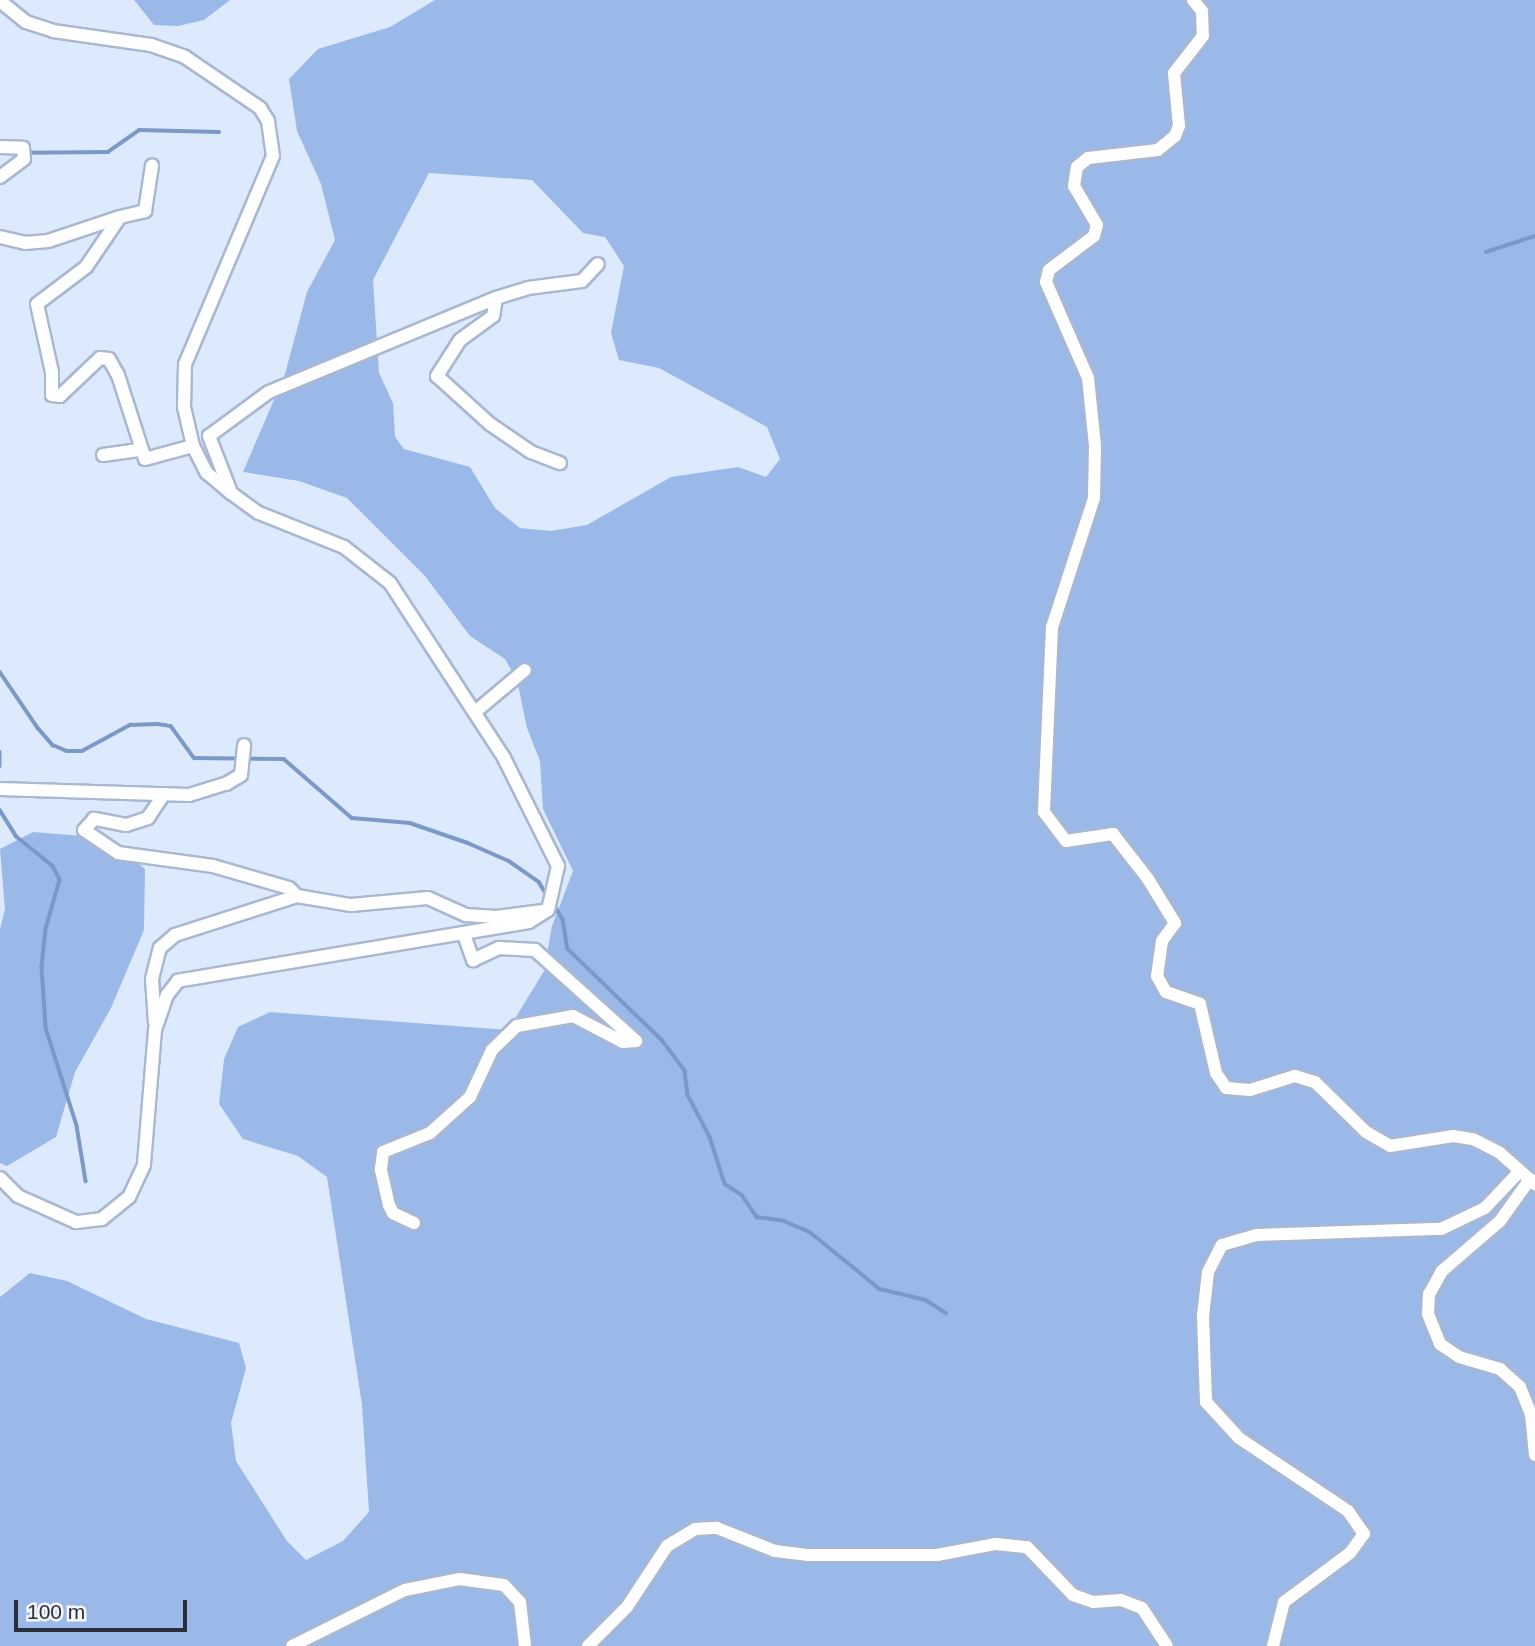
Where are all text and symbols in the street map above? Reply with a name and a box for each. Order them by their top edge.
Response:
scale bar [18,1586,191,1630]
text: 100 m [27,1600,85,1623]

